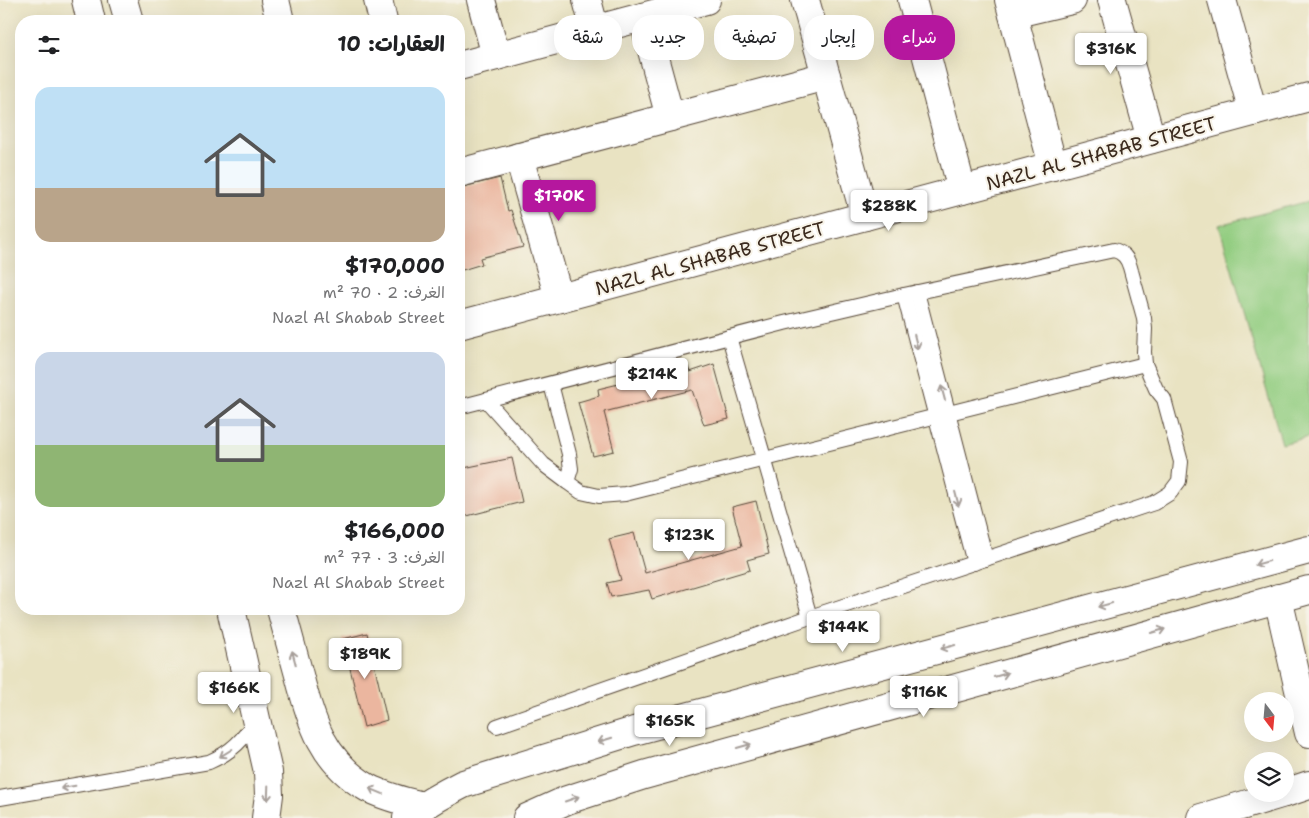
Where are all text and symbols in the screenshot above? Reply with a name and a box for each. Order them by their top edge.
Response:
chip: شقة [554,15,622,60]
chip: جديد [632,15,704,60]
chip: تصفية [714,15,794,60]
chip: إيجار [804,15,874,60]
chip: شراء [884,15,955,60]
text: العقارات: 10 [337,30,445,58]
icon: filters [35,31,63,59]
pin: $316K [1076,32,1146,75]
text: $316K [1086,38,1136,59]
street label: NAZL AL SHABAB STREET [983,111,1219,196]
icon: home [195,120,285,210]
pin: $170K [524,180,594,222]
text: $170K [534,185,584,206]
pin: $288K [854,190,924,232]
text: $288K [861,195,917,216]
street label: NAZL AL SHABAB STREET [592,216,828,301]
text: $170,000 [345,252,445,280]
text: الغرف: 2 · 70 m² [323,282,445,303]
text: Nazl Al Shabab Street [272,307,445,328]
one-way arrow [912,333,922,349]
pin: $214K [617,358,687,400]
text: $214K [627,363,677,384]
icon: home [195,385,285,475]
one-way arrow [938,385,947,401]
one-way arrow [953,491,962,507]
text: $166,000 [344,517,445,545]
pin: $123K [654,518,724,561]
text: $123K [664,524,714,545]
text: الغرف: 3 · 77 m² [323,547,445,568]
one-way arrow [1254,559,1270,568]
text: Nazl Al Shabab Street [272,572,445,593]
one-way arrow [1097,601,1113,610]
pin: $144K [808,610,878,653]
text: $144K [818,616,868,637]
one-way arrow [1150,626,1166,636]
pin: $189K [330,638,400,680]
text: $189K [340,643,390,664]
one-way arrow [940,643,956,652]
one-way arrow [289,651,299,667]
one-way arrow [993,669,1009,679]
pin: $166K [199,672,269,714]
pin: $116K [889,676,959,718]
text: $166K [209,677,259,698]
text: $116K [901,681,947,702]
north arrow [1244,692,1294,742]
map controls [1244,692,1294,802]
pin: $165K [635,704,705,747]
text: $165K [645,710,695,731]
one-way arrow [598,736,614,745]
one-way arrow [735,741,751,751]
one-way arrow [220,749,234,759]
button: layers [1244,752,1294,802]
one-way arrow [61,782,77,792]
one-way arrow [263,785,273,801]
one-way arrow [369,785,384,795]
one-way arrow [563,794,579,803]

